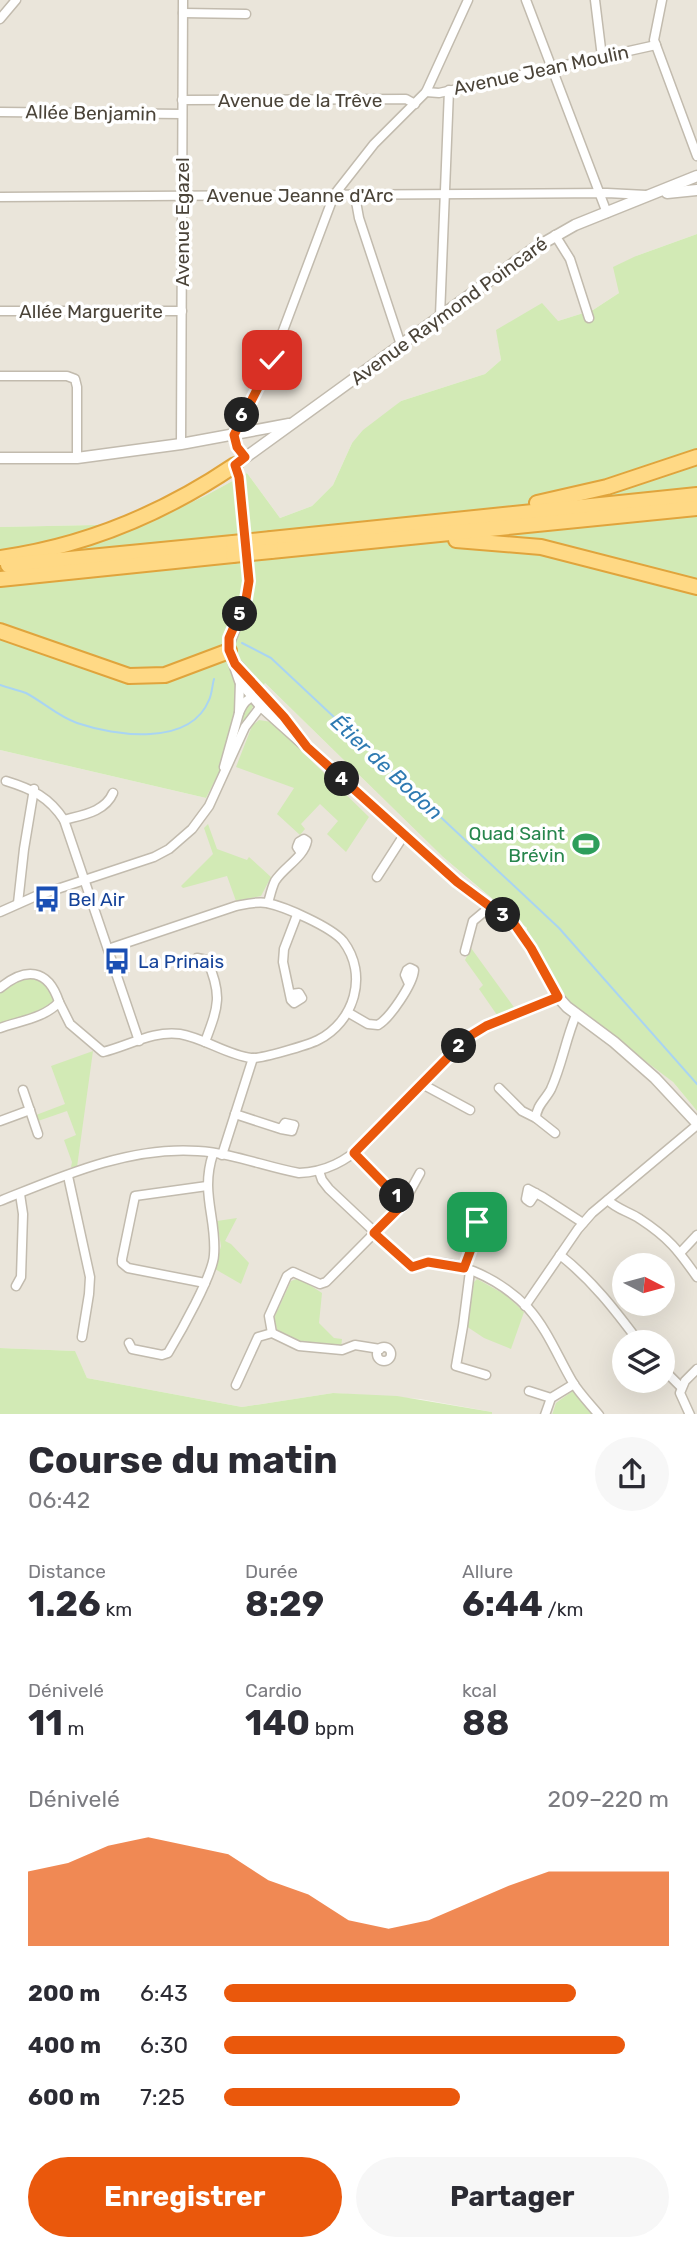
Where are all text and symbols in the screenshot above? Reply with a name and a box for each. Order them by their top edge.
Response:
street label: Avenue Jean Moulin [451,40,631,100]
street label: Avenue de la Trêve [218,89,382,112]
street label: Allée Benjamin [25,100,157,126]
street label: Avenue Egazel [171,157,194,287]
street label: Avenue Jeanne d'Arc [206,184,394,207]
street label: Avenue Raymond Poincaré [346,232,552,390]
street label: Allée Marguerite [19,300,163,323]
pin [242,330,302,390]
icon: check [253,341,291,379]
pin: 6 [224,398,260,432]
text: 6 [235,403,248,426]
pin: 5 [222,596,258,632]
text: 5 [233,602,246,625]
water label: Étier de Bodon [326,709,448,825]
pin: 4 [324,762,360,796]
text: 4 [335,767,348,790]
place label: Quad Saint Brévin [469,822,566,867]
sports icon: Quad Saint Brévin [571,829,601,859]
bus stop icon: Bel Air [32,884,62,914]
place label: Bel Air [68,888,125,911]
pin: 3 [486,898,520,932]
text: 3 [496,903,509,926]
bus stop icon: La Prinais [102,946,132,976]
place label: La Prinais [138,950,224,973]
pin: 2 [442,1028,476,1064]
text: 2 [452,1034,465,1057]
pin: 1 [380,1178,414,1214]
text: 1 [392,1184,401,1207]
pin [447,1192,507,1252]
icon: arrive [458,1203,496,1241]
north arrow [612,1253,676,1316]
map controls [612,1253,675,1393]
button: layers [612,1330,675,1393]
text: Course du matin [28,1437,338,1483]
button: share [595,1437,669,1511]
text: 06:42 [28,1486,90,1514]
text: Distance [28,1560,106,1583]
text: Durée [245,1560,298,1583]
text: Allure [462,1560,513,1583]
text: 1.26 [28,1583,101,1625]
text: 8:29 [245,1583,324,1625]
text: 6:44 [462,1583,543,1625]
text: km [101,1598,132,1621]
text: /km [543,1598,583,1621]
text: Dénivelé [28,1679,104,1702]
text: Cardio [245,1679,302,1702]
text: kcal [462,1679,497,1702]
text: 11 [28,1702,63,1744]
text: 140 [245,1702,310,1744]
text: 88 [462,1702,509,1744]
text: m [63,1717,84,1740]
text: bpm [310,1717,354,1740]
text: Dénivelé [28,1785,120,1813]
text: 209–220 m [548,1785,669,1813]
text: 200 m [28,1979,100,2007]
text: 6:43 [140,1979,188,2007]
text: 400 m [28,2031,101,2059]
text: 6:30 [140,2031,188,2059]
text: 600 m [28,2083,100,2111]
text: 7:25 [140,2083,185,2111]
button: Enregistrer [28,2157,342,2237]
button: Partager [356,2157,669,2237]

